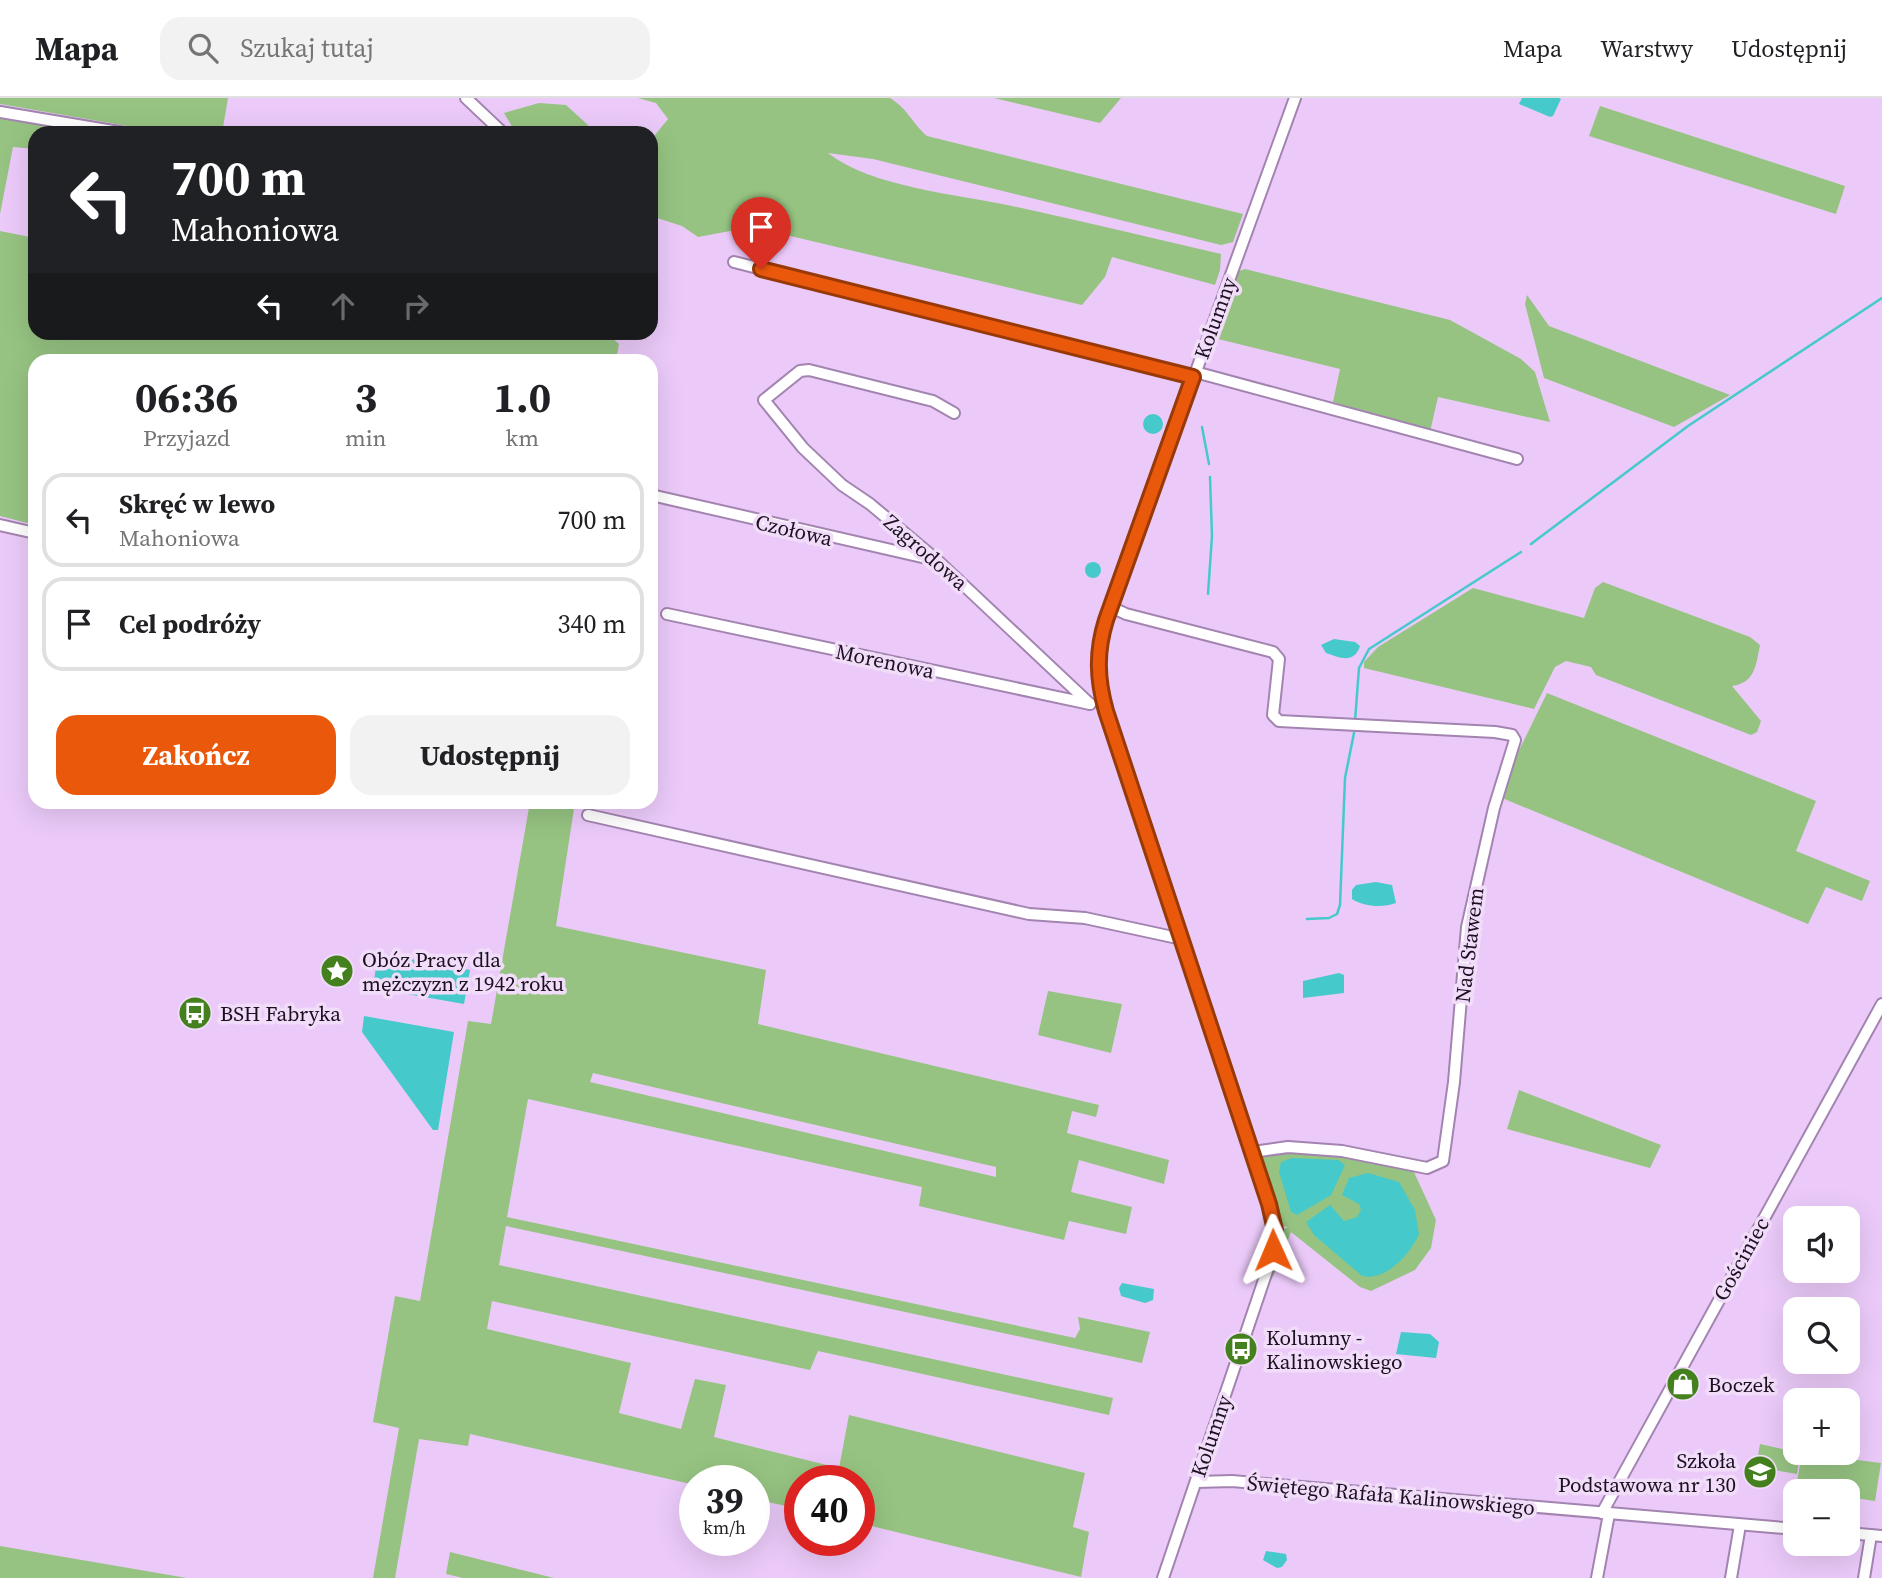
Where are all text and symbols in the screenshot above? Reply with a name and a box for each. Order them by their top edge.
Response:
search box [160,17,650,80]
text: Mapa [35,26,118,71]
icon: search [184,29,222,67]
text: Szukaj tutaj [240,30,374,66]
text: Mapa [1503,32,1562,65]
text: Warstwy [1600,32,1693,65]
text: Udostępnij [1731,32,1847,65]
text: 700 m [171,144,306,211]
icon: left [56,154,147,245]
pin [731,197,791,269]
text: Mahoniowa [171,208,339,252]
icon: arrive [742,208,780,246]
street label: Kolumny [1187,273,1243,363]
icon: left [251,287,289,325]
icon: ahead [324,287,362,325]
icon: right [397,287,435,325]
text: 06:36 [135,368,238,426]
text: 3 [354,368,377,426]
text: 1.0 [493,368,551,426]
text: Przyjazd [143,422,230,454]
text: min [345,422,387,454]
text: km [506,422,539,454]
text: Skręć w lewo [119,486,275,522]
icon: left [60,501,98,539]
text: 700 m [558,502,626,538]
street label: Czołowa [753,507,836,553]
street label: Zagrodowa [878,507,975,597]
text: Mahoniowa [119,522,240,554]
icon: arrive [60,605,98,643]
text: Cel podróży [119,606,261,642]
text: 340 m [558,606,626,642]
street label: Morenowa [833,636,937,686]
button: Zakończ [56,715,336,795]
button: Udostępnij [350,715,630,795]
street label: Nad Stawem [1448,886,1490,1004]
place label: Obóz Pracy dla mężczyzn z 1942 roku [362,945,564,998]
place icon: Obóz Pracy dla mężczyzn z 1942 roku [318,952,356,990]
bus stop icon: BSH Fabryka [176,994,214,1032]
place label: BSH Fabryka [220,999,341,1028]
map controls [1783,1206,1860,1556]
button: sound [1783,1206,1860,1283]
street label: Gościniec [1706,1212,1776,1306]
position arrow [1236,1213,1310,1287]
button: search [1783,1297,1860,1374]
place label: Kolumny - Kalinowskiego [1266,1323,1403,1376]
bus stop icon: Kolumny - Kalinowskiego [1222,1330,1260,1368]
shop icon: Boczek [1664,1365,1702,1403]
place label: Boczek [1708,1370,1775,1399]
button: + [1783,1388,1860,1465]
street label: Kolumny [1183,1391,1239,1481]
place label: Szkoła Podstawowa nr 130 [1558,1446,1736,1499]
school or university icon: Szkoła Podstawowa nr 130 [1741,1453,1779,1491]
speed limit sign: 40 [784,1465,875,1556]
street label: Świętego Rafała Kalinowskiego [1246,1468,1536,1522]
text: 39 [706,1477,743,1525]
button: − [1783,1479,1860,1556]
text: km/h [703,1515,746,1540]

